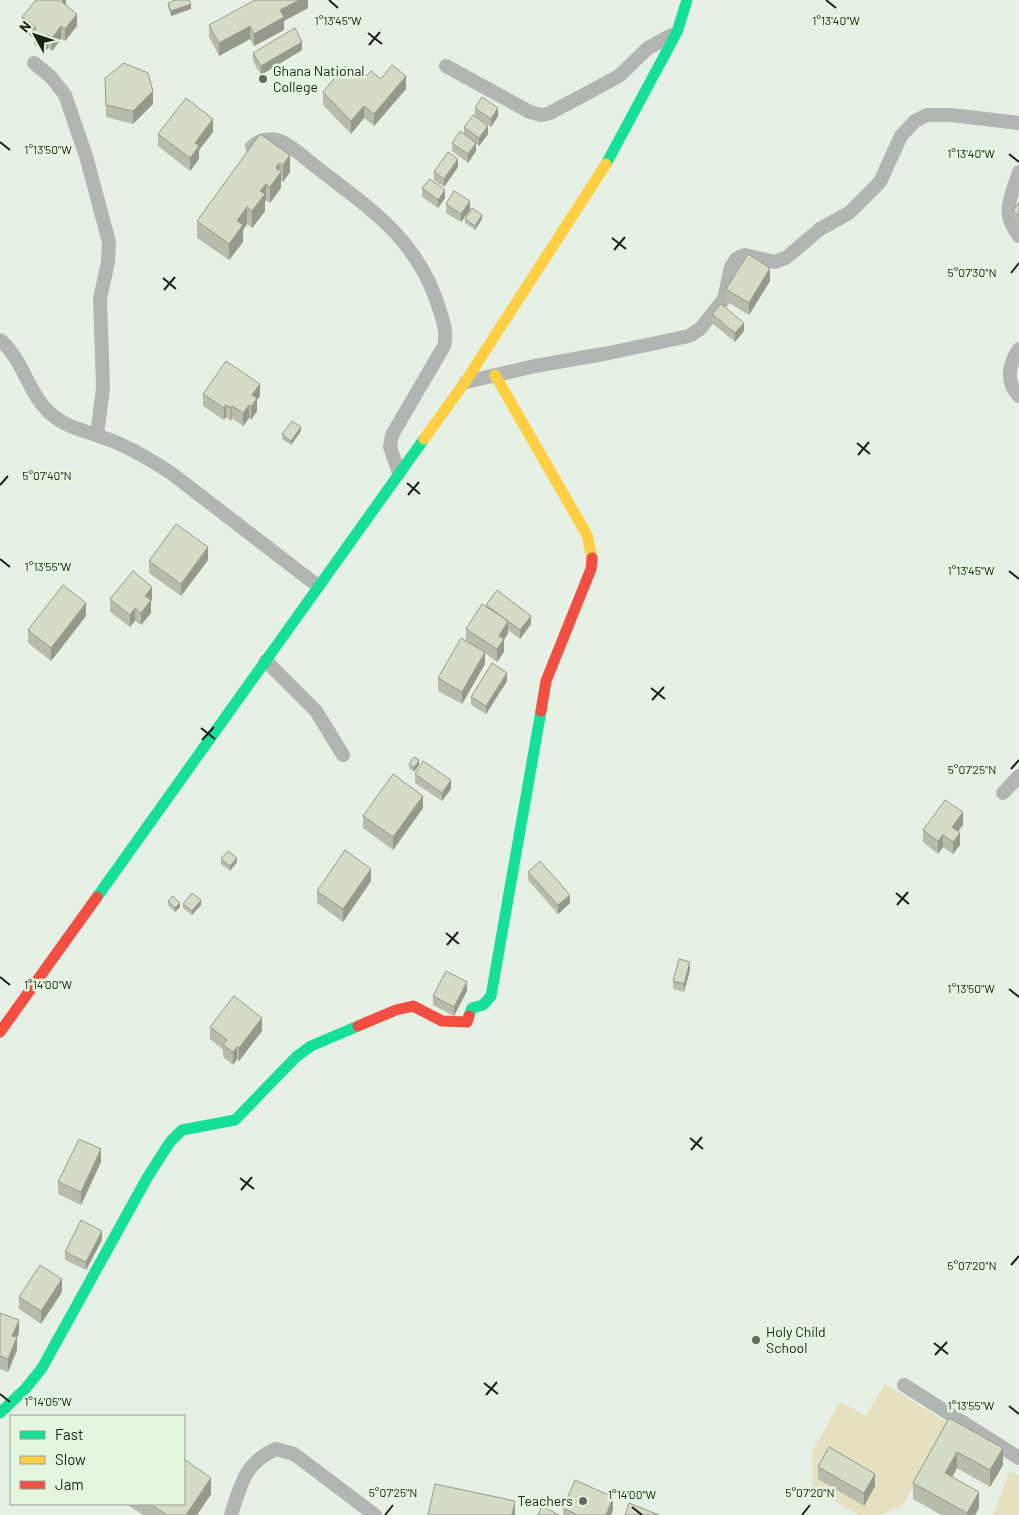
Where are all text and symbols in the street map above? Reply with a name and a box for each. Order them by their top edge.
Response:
north arrow [10,10,60,60]
text: 1°13'45"W [314,13,362,27]
text: 1°13'40"W [812,13,860,27]
text: N [15,17,34,35]
place label: Ghana National College [273,62,365,95]
marker: Ghana National College [257,73,269,85]
text: 1°13'50"W [24,142,72,156]
text: 1°13'40"W [947,146,995,160]
text: 5°07'30"N [947,265,997,279]
text: 5°07'40"N [22,468,72,482]
text: 1°13'55"W [25,559,72,573]
text: 1°13'45"W [947,563,995,577]
text: 5°07'25"N [948,762,996,776]
text: 1°14'00"W [24,977,73,991]
text: 1°13'50"W [947,981,995,995]
text: 5°07'20"N [947,1258,997,1272]
place label: Holy Child School [766,1323,826,1356]
marker: Holy Child School [750,1334,762,1346]
text: 1°14'05"W [24,1394,72,1408]
text: 1°13'55"W [948,1398,995,1412]
legend [10,1415,185,1505]
text: Fast [55,1425,83,1443]
text: Slow [55,1450,86,1468]
text: Jam [55,1475,84,1493]
text: 5°07'25"N [369,1485,417,1499]
text: 5°07'20"N [785,1485,835,1499]
text: 1°14'00"W [608,1487,657,1501]
place label: Teachers [517,1492,573,1509]
marker: Teachers [577,1495,589,1507]

